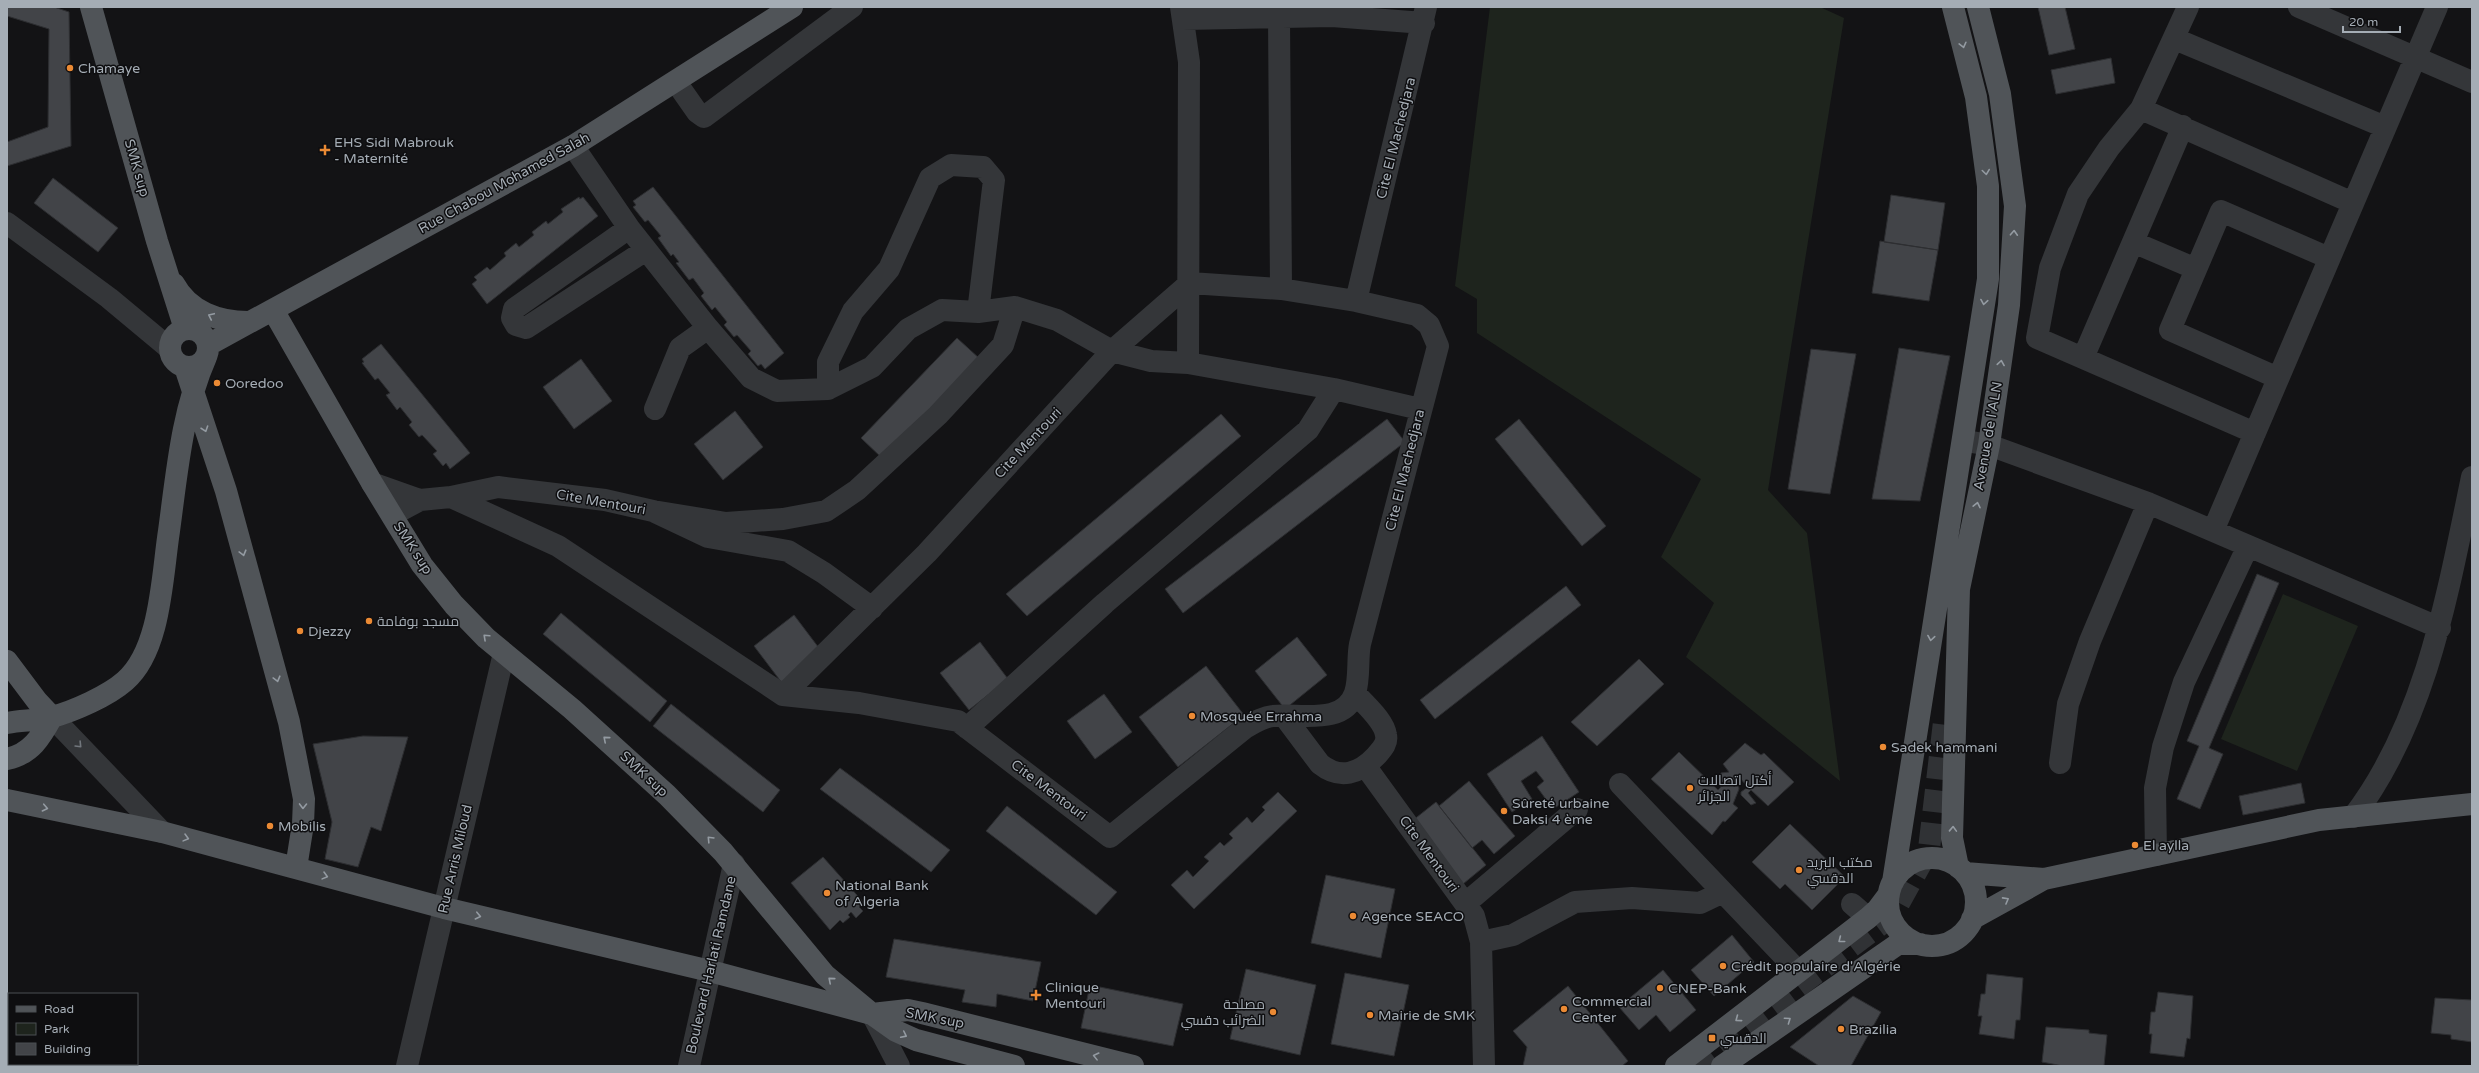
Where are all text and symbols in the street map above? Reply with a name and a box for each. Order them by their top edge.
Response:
scale bar [2343,8,2400,34]
text: 20 m [2349,15,2378,29]
one-way arrow [1958,42,1966,48]
place label: Chamaye [78,60,140,77]
marker: Chamaye [65,63,75,73]
street label: Cite El Machedjara [1373,75,1419,201]
street label: Rue Chabou Mohamed Salah [415,129,593,237]
place label: EHS Sidi Mabrouk - Maternité [334,134,454,167]
street label: SMK sup [121,137,153,199]
marker: EHS Sidi Mabrouk - Maternité [319,144,331,156]
one-way arrow [1981,169,1990,176]
one-way arrow [2009,230,2018,237]
one-way arrow [1980,299,1989,305]
one-way arrow [207,313,215,321]
one-way arrow [1996,360,2005,366]
place label: Ooredoo [225,375,284,392]
marker: Ooredoo [212,378,222,388]
street label: Avenue de l'ALN [1970,380,2006,492]
street label: Cite Mentouri [991,404,1065,482]
street label: Cite El Machedjara [1382,407,1428,533]
one-way arrow [200,425,209,432]
street label: Cite Mentouri [555,486,647,518]
one-way arrow [1972,501,1980,508]
street label: SMK sup [390,519,436,578]
one-way arrow [238,549,247,556]
place label: مسجد بوفامة [377,613,459,630]
marker: مسجد بوفامة [364,616,374,626]
place label: Djezzy [308,623,352,640]
marker: Djezzy [295,626,305,636]
one-way arrow [483,634,491,642]
one-way arrow [1927,635,1936,641]
one-way arrow [272,675,281,682]
place label: Mosquée Errahma [1200,708,1322,725]
marker: Mosquée Errahma [1187,711,1197,721]
one-way arrow [604,737,611,744]
place label: Sadek hammani [1891,739,1998,756]
one-way arrow [74,740,82,748]
marker: Sadek hammani [1878,742,1888,752]
street label: SMK sup [617,748,672,801]
street label: Cite Mentouri [1008,756,1090,824]
place label: أكتل اتصالات الجزائر [1697,771,1772,805]
marker: أكتل اتصالات الجزائر [1685,783,1695,793]
place label: Sûreté urbaine Daksi 4 ème [1512,795,1610,828]
one-way arrow [42,803,48,811]
one-way arrow [299,803,307,809]
street label: Rue Arris Miloud [434,803,476,915]
marker: Sûreté urbaine Daksi 4 ème [1499,806,1509,816]
street label: Cite Mentouri [1395,812,1463,896]
place label: Mobilis [278,818,326,835]
marker: Mobilis [265,821,275,831]
one-way arrow [1948,826,1957,832]
one-way arrow [182,833,189,842]
one-way arrow [707,836,715,844]
place label: El aylla [2143,837,2189,854]
marker: El aylla [2130,840,2140,850]
place label: مكتب البريد الدقسي [1807,854,1873,889]
marker: مكتب البريد الدقسي [1794,865,1804,875]
one-way arrow [322,871,328,879]
street label: Boulevard Harlati Ramdane [682,874,740,1056]
place label: National Bank of Algeria [835,877,929,910]
marker: National Bank of Algeria [822,888,832,898]
one-way arrow [2002,897,2010,904]
place label: Agence SEACO [1361,908,1464,925]
one-way arrow [474,911,481,920]
marker: Agence SEACO [1348,911,1358,921]
one-way arrow [1838,935,1845,942]
place label: Crédit populaire d'Algérie [1731,958,1901,975]
marker: Crédit populaire d'Algérie [1718,961,1728,971]
one-way arrow [828,978,836,985]
place label: Clinique Mentouri [1045,979,1106,1012]
place label: CNEP-Bank [1668,980,1747,997]
marker: CNEP-Bank [1655,983,1665,993]
marker: Clinique Mentouri [1030,989,1042,1001]
legend [8,993,138,1065]
place label: Commercial Center [1572,993,1651,1026]
place label: مصلحة الضرائب دقسي [1181,996,1265,1031]
text: Road [44,1002,74,1016]
street label: SMK sup [904,1004,966,1032]
marker: Commercial Center [1559,1004,1569,1014]
marker: مصلحة الضرائب دقسي [1268,1007,1278,1017]
place label: Mairie de SMK [1378,1007,1475,1024]
marker: Mairie de SMK [1365,1010,1375,1020]
one-way arrow [1735,1014,1742,1021]
one-way arrow [1784,1017,1791,1025]
place label: Brazilia [1849,1021,1897,1038]
text: Park [44,1022,70,1036]
marker: Brazilia [1836,1024,1846,1034]
one-way arrow [900,1030,908,1038]
place label: الدقسي [1720,1030,1767,1049]
marker: الدقسي [1707,1033,1717,1043]
text: Building [44,1042,91,1056]
one-way arrow [1092,1053,1099,1061]

